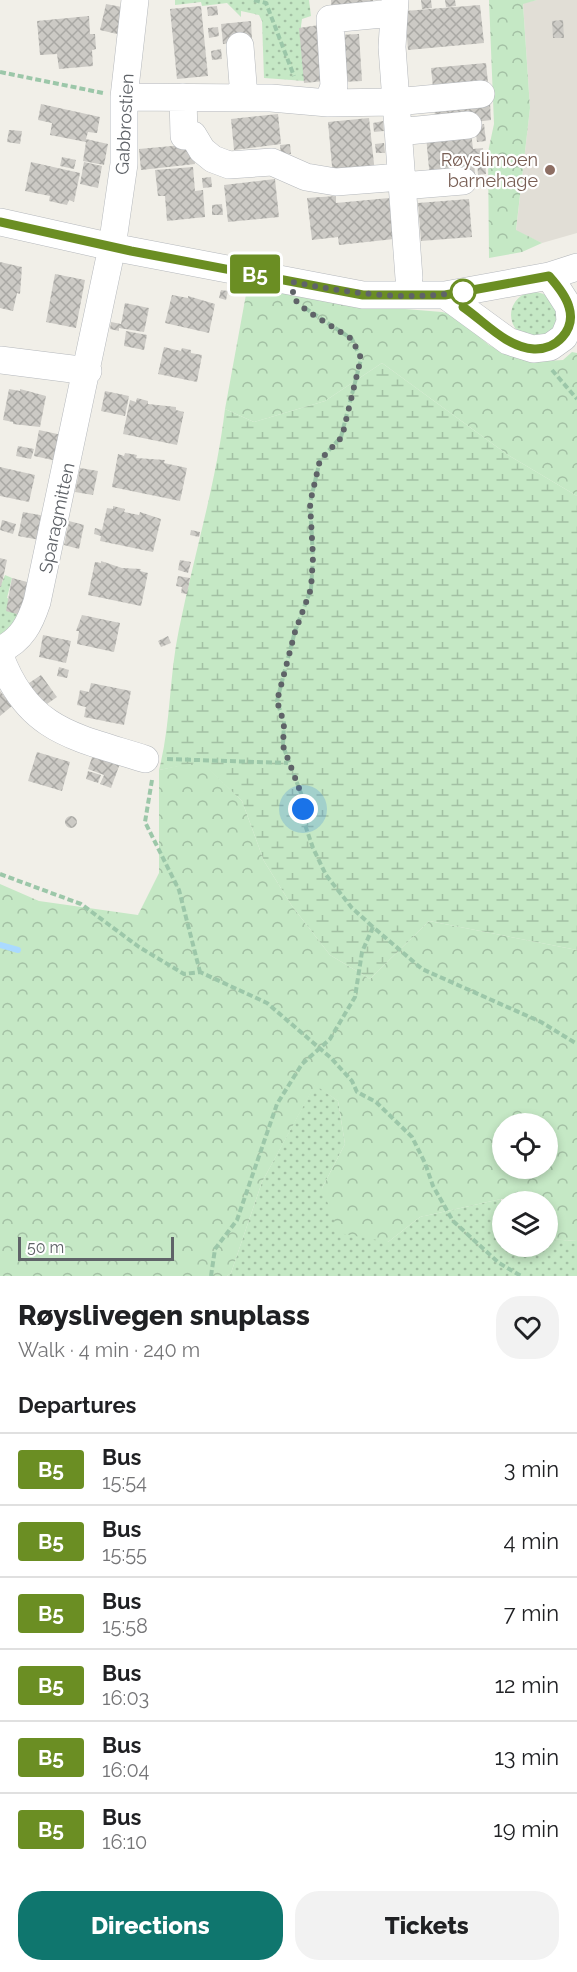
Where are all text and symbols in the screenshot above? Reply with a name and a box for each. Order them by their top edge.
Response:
street label: Gabbrostien [111,73,138,175]
place label: Røyslimoen barnehage [441,149,538,191]
marker: Røyslimoen barnehage [543,163,557,177]
line badge: B5 [228,254,282,294]
text: B5 [242,262,268,287]
unlabelled marker [450,279,476,305]
street label: Sparagmitten [35,461,78,575]
your location [288,794,318,824]
map controls [492,1113,558,1257]
button: locate [492,1113,558,1179]
button: layers [492,1191,558,1257]
scale bar [18,1234,174,1262]
text: 50 m [27,1238,64,1257]
button: heart [496,1296,559,1359]
text: Røyslivegen snuplass [18,1299,310,1332]
text: Walk · 4 min · 240 m [18,1338,200,1362]
text: Departures [18,1392,136,1418]
text: Bus [102,1444,141,1470]
text: 3 min [504,1456,559,1482]
text: B5 [38,1457,64,1482]
text: 15:54 [102,1470,147,1494]
text: Bus [102,1516,141,1542]
text: 4 min [504,1528,559,1554]
text: B5 [38,1529,64,1554]
text: 15:55 [102,1542,147,1566]
text: Bus [102,1588,141,1614]
text: 7 min [504,1600,559,1626]
text: B5 [38,1601,64,1626]
text: 15:58 [102,1614,148,1638]
text: Bus [102,1660,141,1686]
text: 12 min [495,1672,559,1698]
text: B5 [38,1673,64,1698]
text: 16:03 [102,1686,149,1710]
text: Bus [102,1732,141,1758]
text: 13 min [494,1744,559,1770]
text: B5 [38,1745,64,1770]
text: 16:04 [102,1758,150,1782]
text: Bus [102,1804,141,1830]
text: 19 min [493,1816,559,1842]
text: B5 [38,1817,64,1842]
text: 16:10 [102,1830,147,1854]
button: Directions [18,1891,283,1960]
button: Tickets [295,1891,559,1960]

